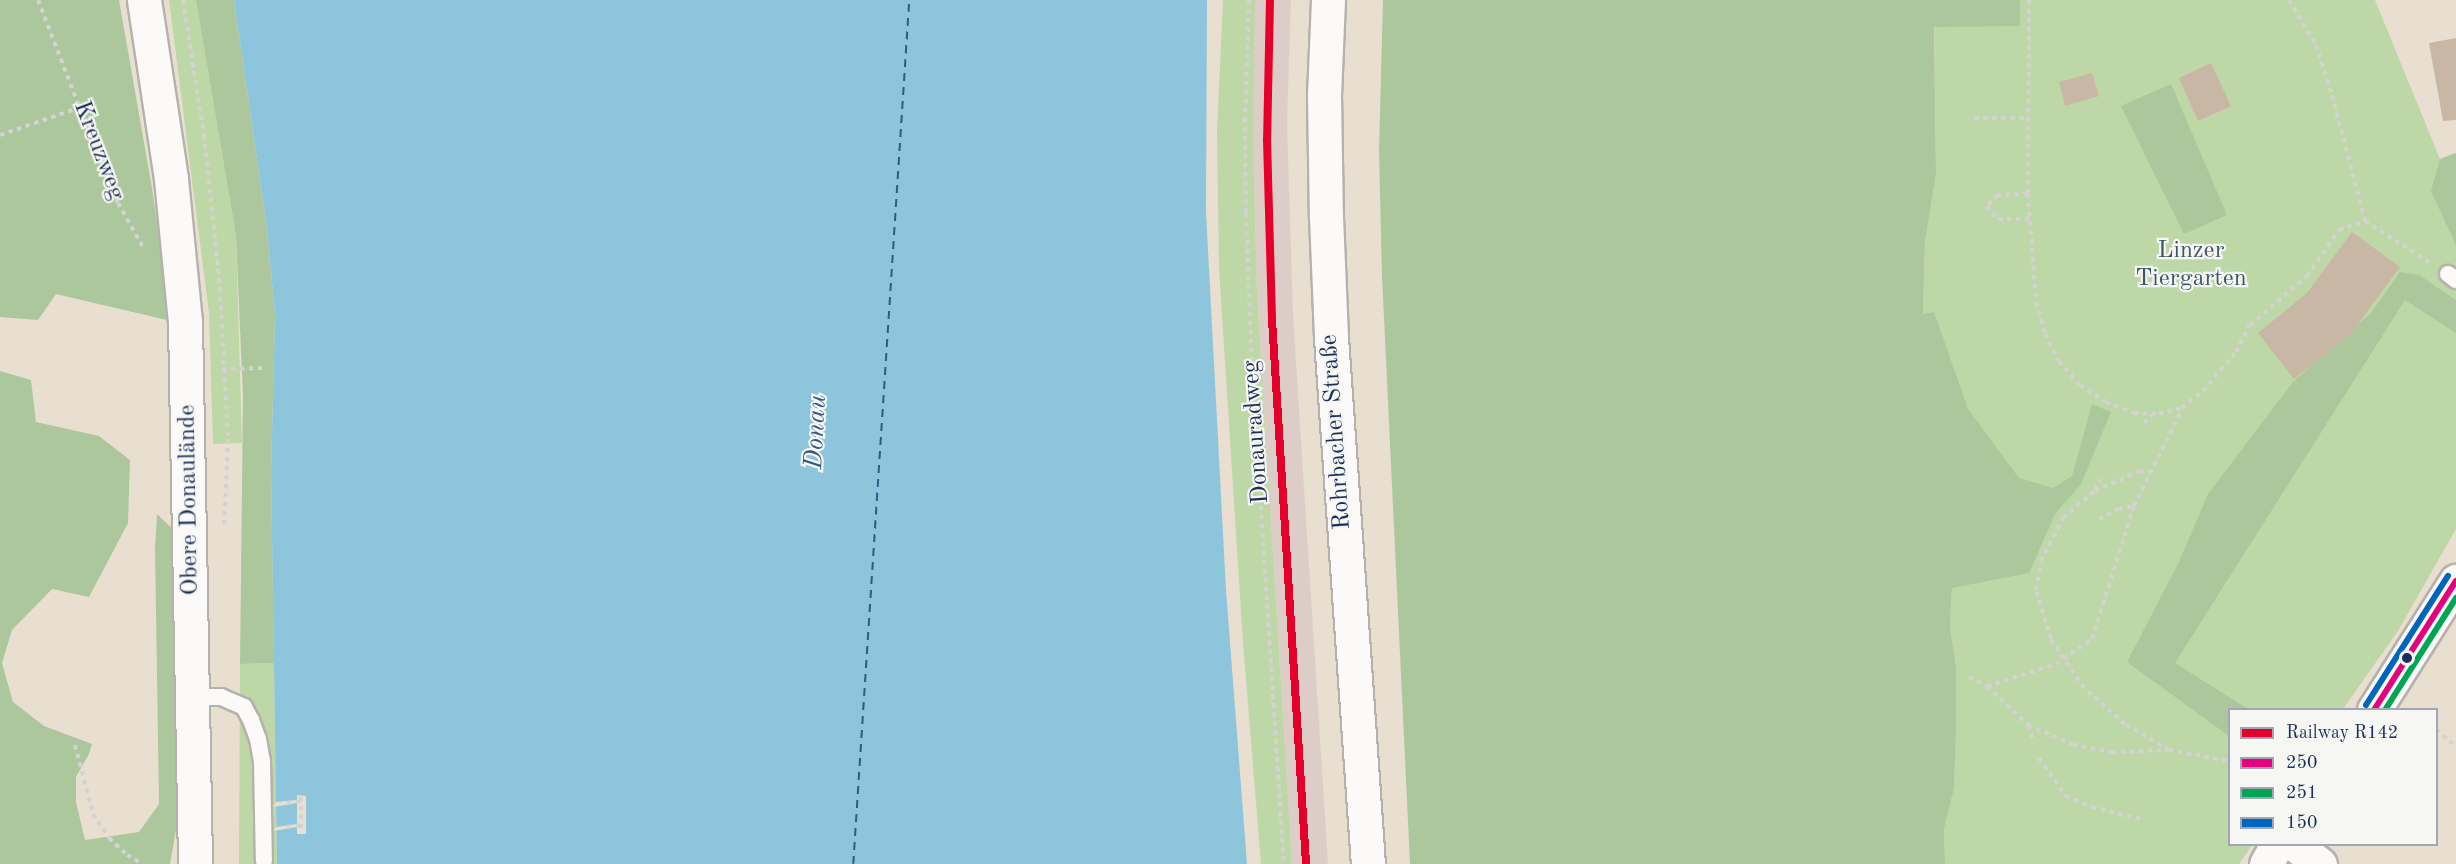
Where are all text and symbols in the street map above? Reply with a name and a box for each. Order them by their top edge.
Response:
street label: Kreuzweg [66,97,130,205]
park label: Linzer Tiergarten [2135,238,2247,294]
street label: Rohrbacher Straße [1316,333,1358,531]
street label: Donauradweg [1238,359,1276,505]
water label: Donau [799,394,835,470]
street label: Obere Donaulände [174,404,206,596]
unlabelled marker [2401,652,2413,664]
legend [2228,708,2438,846]
text: Railway R142 [2286,724,2398,742]
text: 250 [2286,754,2317,772]
text: 251 [2286,784,2317,802]
text: 150 [2286,814,2317,832]

